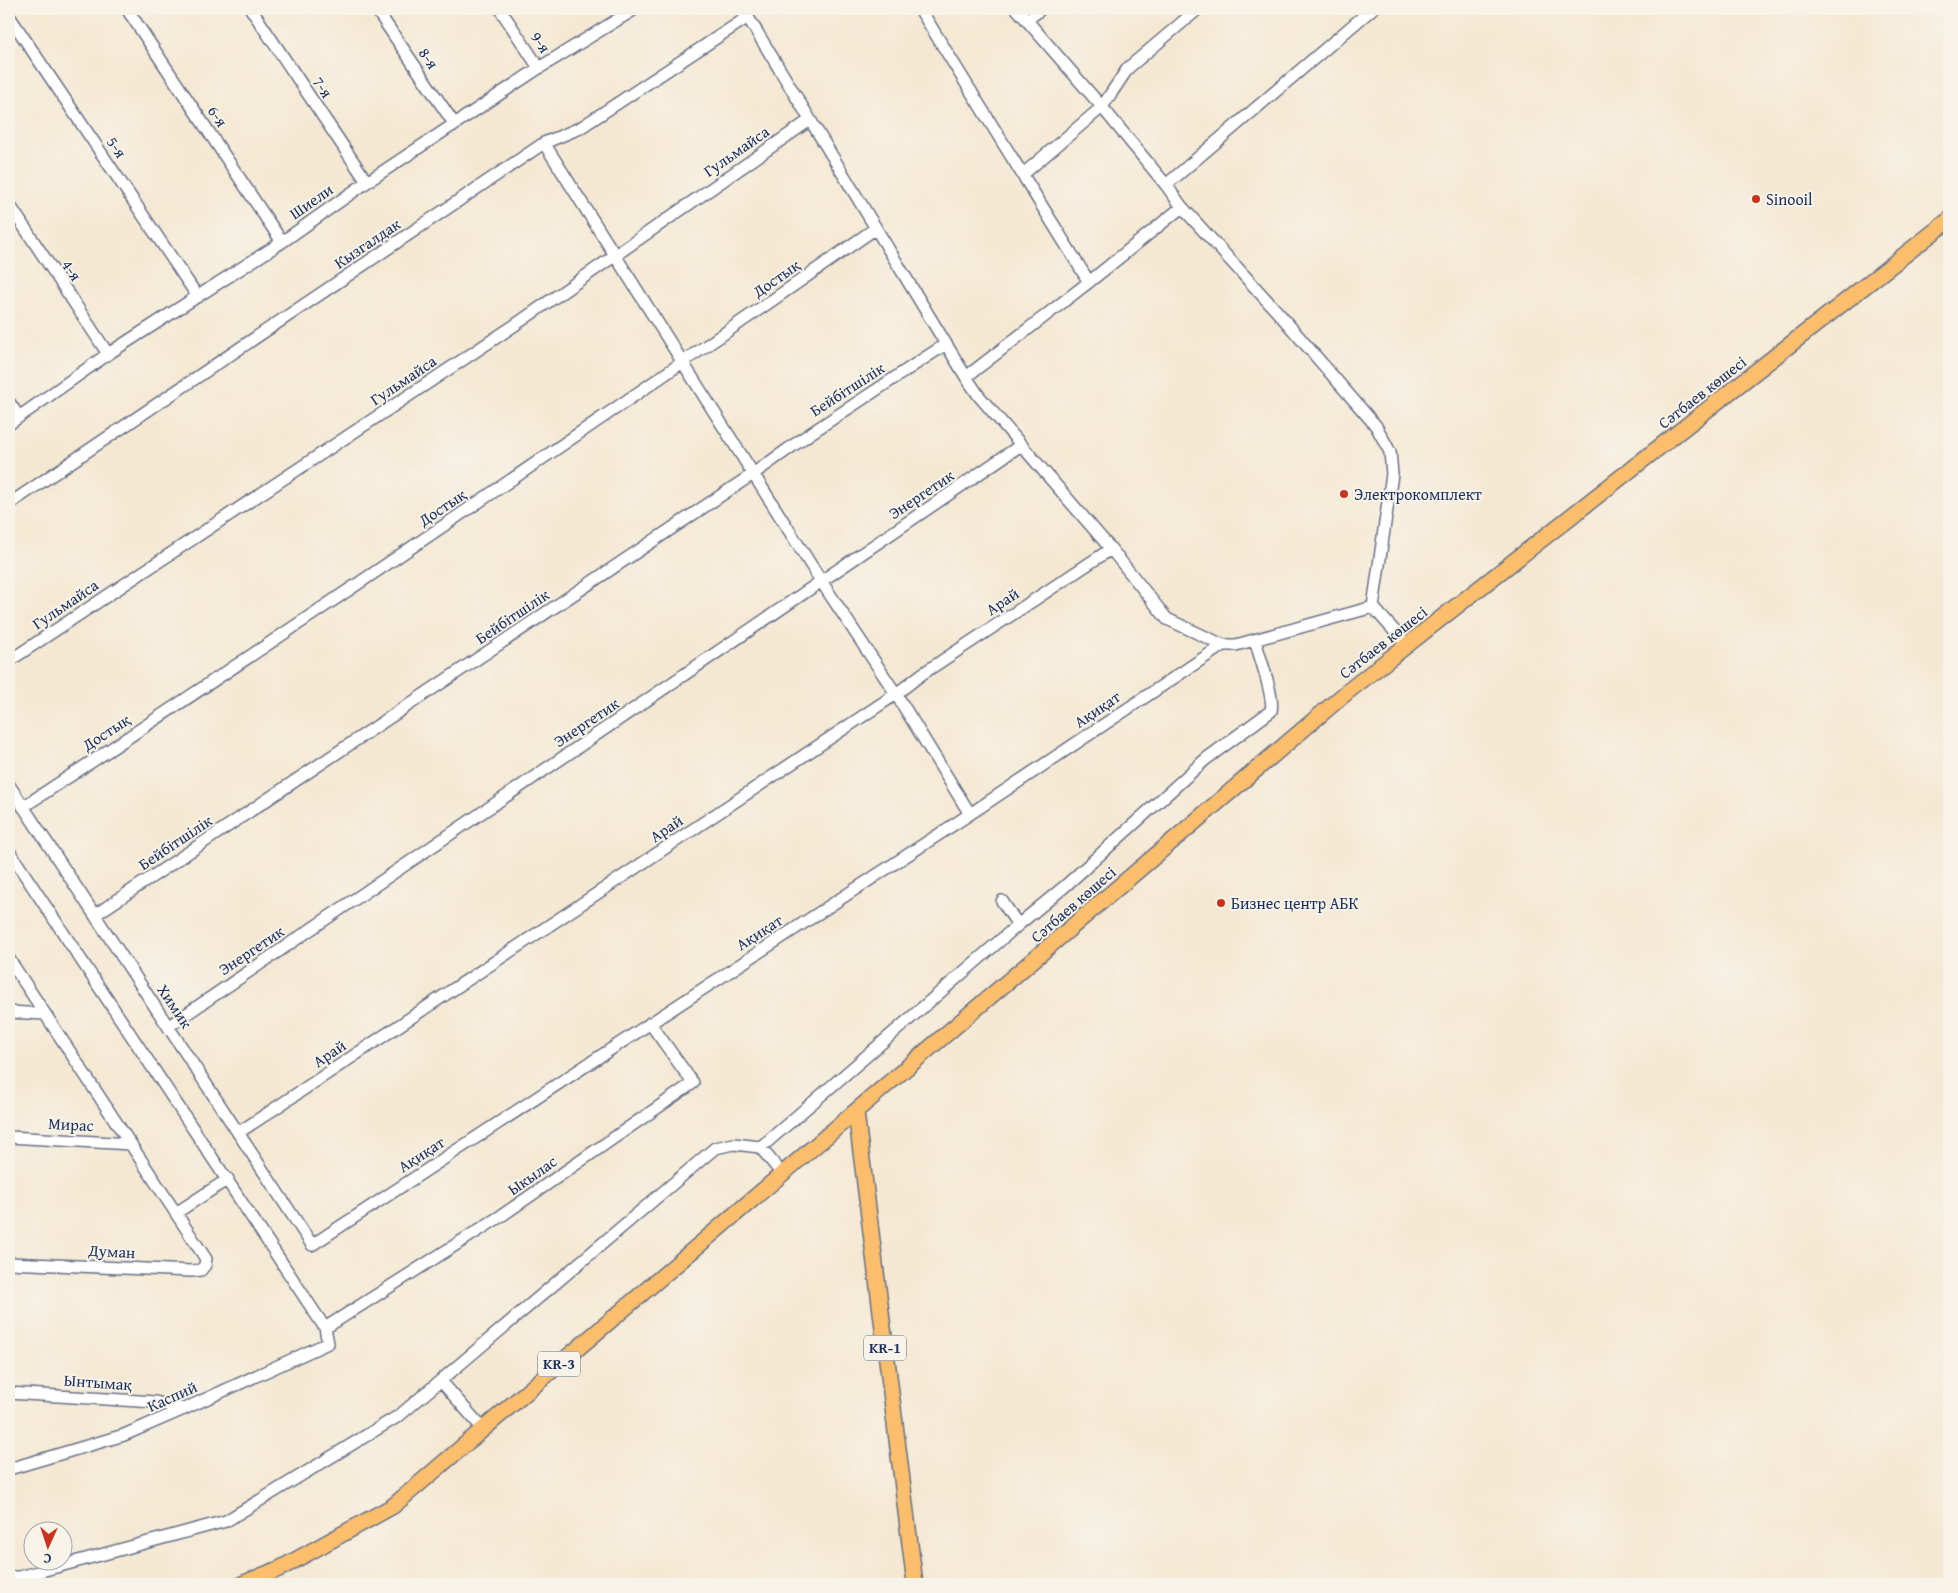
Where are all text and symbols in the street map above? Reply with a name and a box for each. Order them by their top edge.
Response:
street label: 9-я [525,26,557,58]
street label: 8-я [413,42,445,74]
street label: 7-я [307,71,339,103]
street label: 6-я [202,100,234,132]
street label: Гульмайса [698,119,774,182]
street label: 5-я [101,131,133,163]
street label: Шиели [284,177,338,225]
place label: Sinooil [1766,187,1813,211]
marker: Sinooil [1750,193,1762,205]
street label: Кызгалдак [329,211,406,274]
street label: Достық [747,253,805,304]
street label: 4-я [56,254,88,286]
street label: Гульмайса [365,349,441,411]
street label: Сәтбаев көшесі [1653,350,1752,434]
street label: Бейбітшілік [805,356,890,422]
street label: Энергетик [883,463,959,525]
street label: Достық [413,482,471,532]
place label: Электрокомплект [1354,482,1482,506]
marker: Электрокомплект [1338,488,1350,500]
street label: Гульмайса [27,573,103,635]
street label: Арай [981,581,1024,621]
street label: Бейбітшілік [470,582,554,650]
street label: Сәтбаев көшесі [1334,600,1433,684]
street label: Ақиқат [1069,684,1125,733]
street label: Энергетик [548,691,624,753]
street label: Достық [76,707,135,757]
street label: Бейбітшілік [133,808,217,876]
street label: Арай [645,808,688,848]
street label: Сәтбаев көшесі [1025,860,1121,948]
place label: Бизнес центр АБК [1231,891,1358,915]
marker: Бизнес центр АБК [1215,897,1227,909]
street label: Ақиқат [731,908,787,956]
street label: Энергетик [213,919,289,981]
street label: Химик [151,979,199,1033]
street label: Арай [308,1033,351,1073]
street label: Мирас [48,1111,94,1137]
street label: Ақиқат [393,1130,449,1178]
street label: Ыкылас [502,1149,562,1201]
street label: Думан [87,1238,136,1264]
road number: KR-1 [864,1336,906,1360]
road number: KR-3 [538,1352,580,1376]
street label: Ынтымақ [63,1368,133,1396]
street label: Каспий [143,1374,201,1418]
north arrow [22,1520,72,1570]
text: С [43,1549,52,1569]

